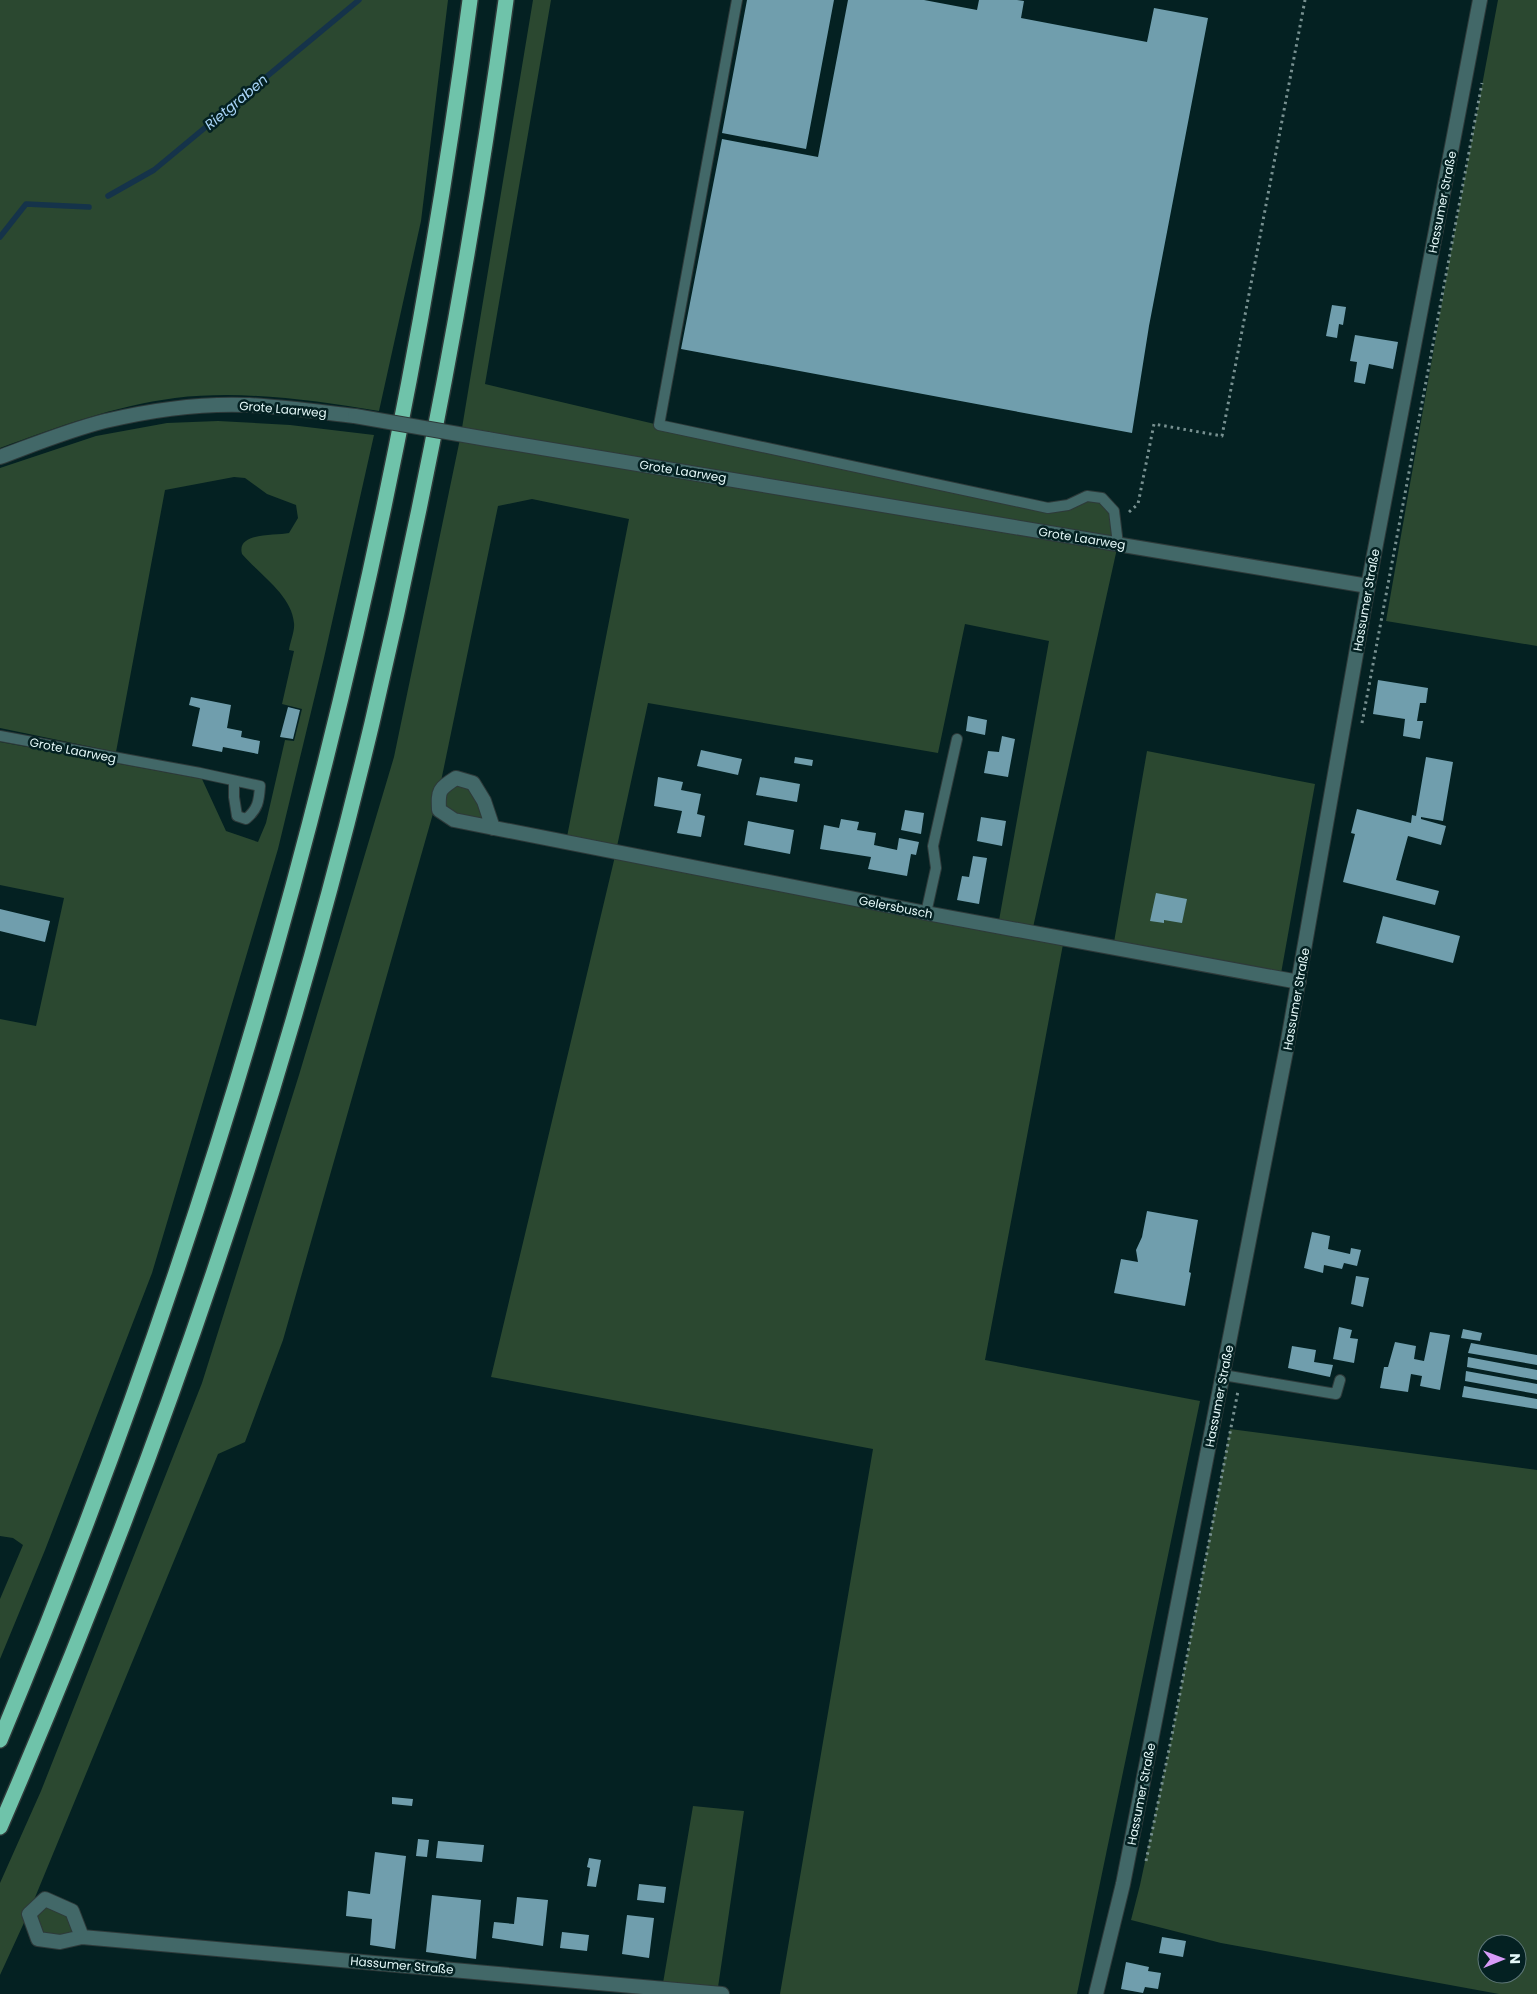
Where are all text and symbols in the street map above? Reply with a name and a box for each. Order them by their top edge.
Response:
water label: Rietgraben [200,70,272,134]
street label: Hassumer Straße [1424,149,1460,255]
street label: Grote Laarweg [239,397,327,421]
street label: Grote Laarweg [638,456,728,486]
street label: Grote Laarweg [1037,523,1127,553]
street label: Hassumer Straße [1349,547,1383,653]
street label: Grote Laarweg [28,733,118,767]
street label: Gelersbusch [858,892,934,922]
street label: Hassumer Straße [1279,946,1313,1052]
street label: Hassumer Straße [1201,1343,1237,1449]
street label: Hassumer Straße [1123,1741,1159,1847]
north arrow [1477,1934,1527,1984]
street label: Hassumer Straße [350,1952,454,1978]
text: N [1505,1953,1525,1964]

